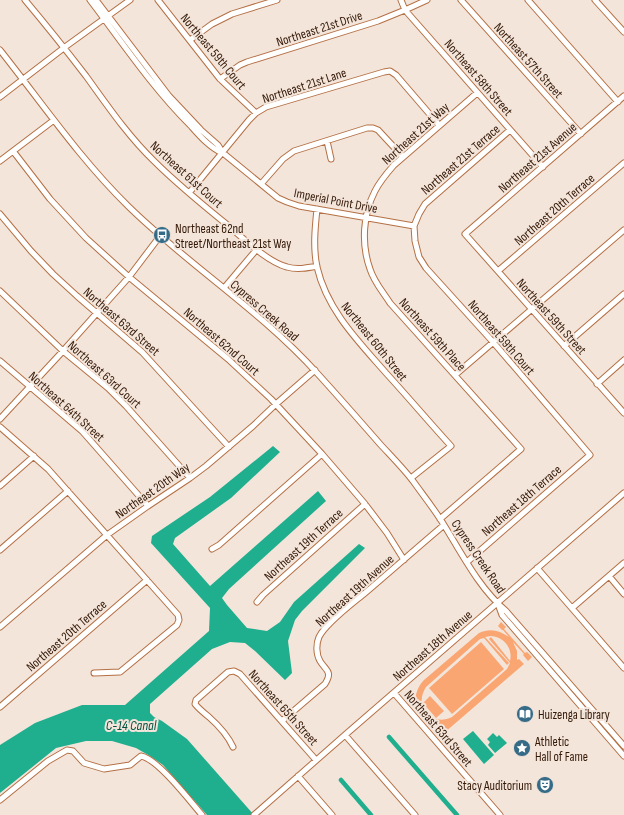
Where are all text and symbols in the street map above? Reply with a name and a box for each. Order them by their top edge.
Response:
street label: Northeast 21st Drive [274,7,364,50]
street label: Northeast 59th Court [177,11,250,93]
street label: Northeast 57th Street [490,20,566,102]
street label: Northeast 58th Street [441,36,516,119]
street label: Northeast 21st Lane [260,65,348,107]
street label: Northeast 21st Way [379,99,453,168]
street label: Northeast 21st Avenue [495,119,580,196]
street label: Northeast 21st Terrace [418,121,503,198]
street label: Northeast 61st Court [147,138,226,212]
street label: Northeast 20th Terrace [511,170,598,249]
street label: Imperial Point Drive [293,185,379,217]
place label: Northeast 62nd Street/Northeast 21st Way [175,221,291,252]
bus stop icon: Northeast 62nd Street/Northeast 21st Way [152,225,172,245]
street label: Northeast 59th Street [513,275,589,358]
street label: Cypress Creek Road [227,277,302,345]
street label: Northeast 63rd Street [80,284,163,359]
street label: Northeast 59th Place [395,295,469,374]
street label: Northeast 59th Court [464,297,538,378]
street label: Northeast 60th Street [338,299,411,384]
street label: Northeast 62nd Court [180,304,263,379]
street label: Northeast 63rd Court [64,338,144,412]
street label: Northeast 64th Street [25,368,108,445]
street label: Northeast 20th Way [112,459,193,522]
street label: Northeast 18th Terrace [478,462,565,540]
street label: Northeast 19th Terrace [261,505,346,584]
street label: Cypress Creek Road [448,517,509,597]
street label: Northeast 19th Avenue [312,551,397,630]
street label: Northeast 20th Terrace [23,596,110,675]
street label: Northeast 18th Avenue [390,607,476,685]
street label: Northeast 65th Street [245,667,321,749]
street label: Northeast 63rd Street [401,687,476,770]
library icon: Huizenga Library [515,704,535,724]
place label: Huizenga Library [538,707,610,723]
water label: C-14 Canal [106,717,157,734]
place label: Athletic Hall of Fame [534,734,588,765]
place icon: Athletic Hall of Fame [512,738,532,758]
theatre icon: Stacy Auditorium [535,775,555,795]
place label: Stacy Auditorium [457,778,532,794]

